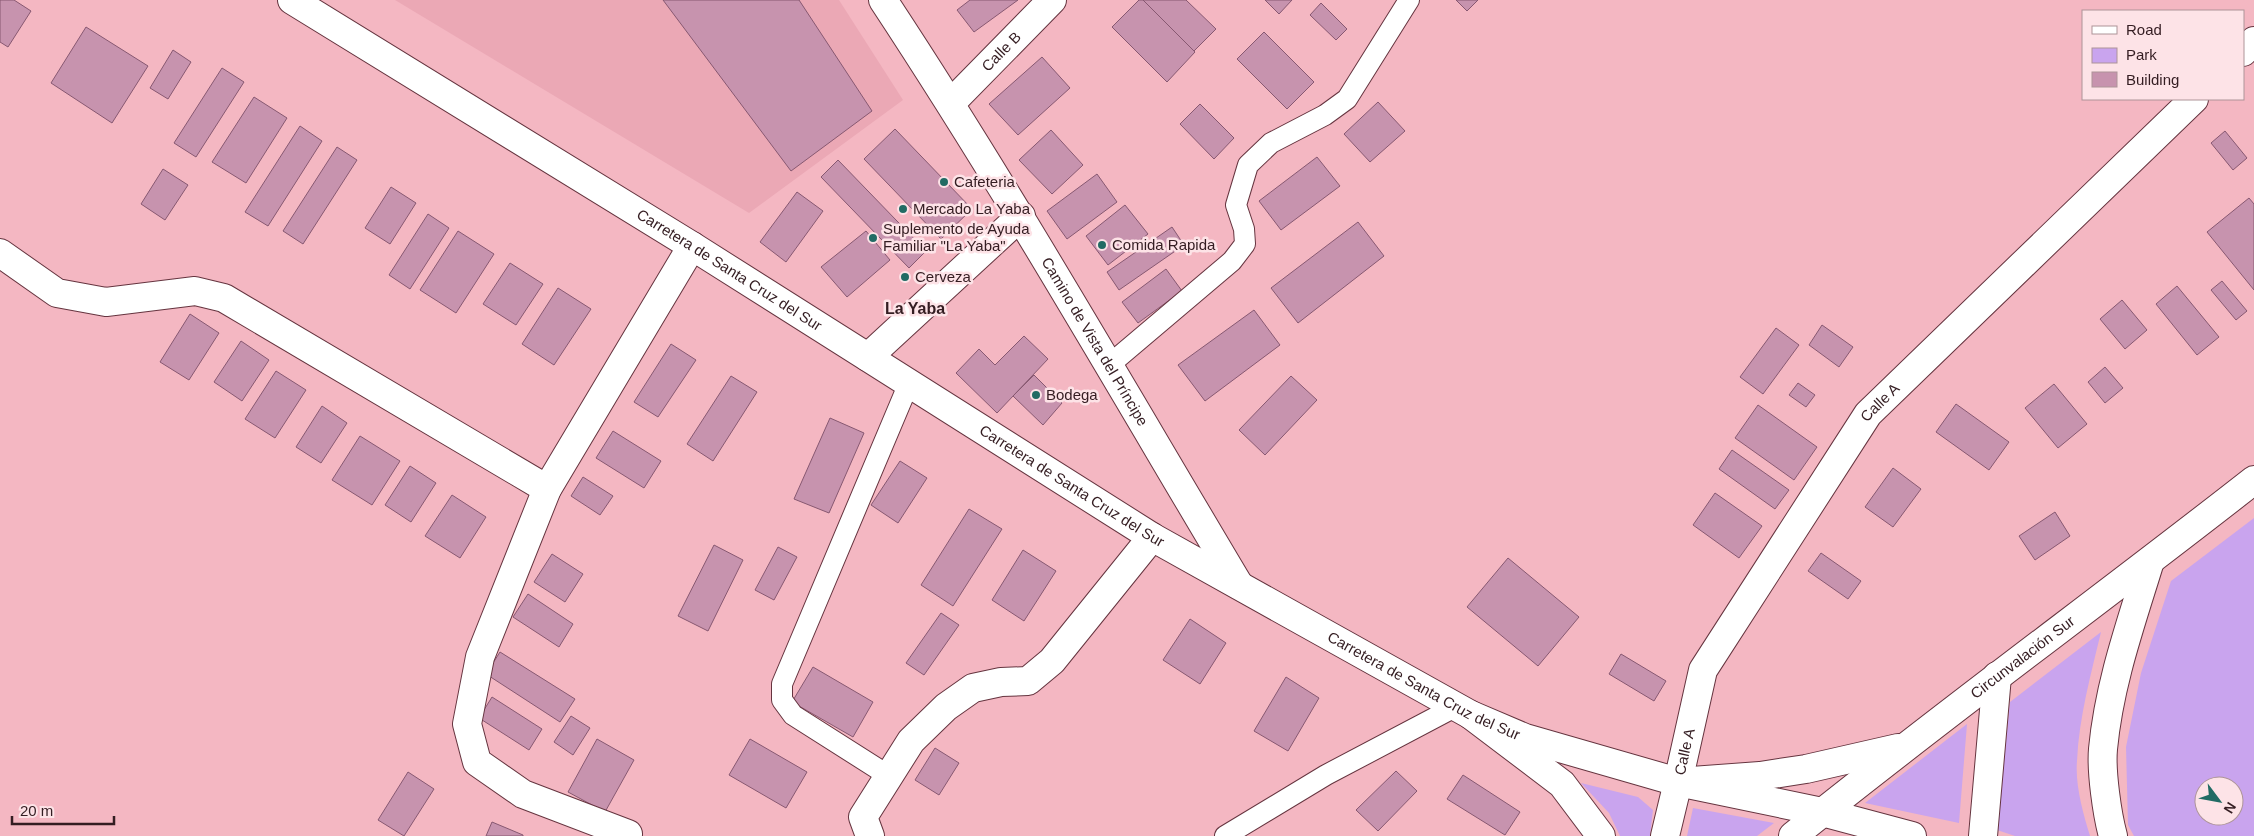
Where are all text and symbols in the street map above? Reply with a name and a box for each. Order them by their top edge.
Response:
legend [2082,10,2244,100]
text: Road [2126,21,2162,38]
street label: Calle B [978,28,1024,74]
text: Park [2126,46,2157,63]
text: Building [2126,71,2179,88]
place label: Cafeteria [954,173,1016,190]
marker: Cafeteria [938,176,950,188]
place label: Mercado La Yaba [913,200,1031,217]
marker: Mercado La Yaba [897,203,909,215]
street label: Carretera de Santa Cruz del Sur [634,205,825,334]
place label: Suplemento de Ayuda Familiar "La Yaba" [883,220,1030,254]
marker: Suplemento de Ayuda Familiar "La Yaba" [867,232,879,244]
place label: Comida Rapida [1112,236,1216,253]
marker: Comida Rapida [1096,239,1108,251]
street label: Camino de Vista del Príncipe [1038,254,1152,429]
place label: Cerveza [915,268,972,285]
marker: Cerveza [899,271,911,283]
district label: La Yaba [885,300,945,317]
street label: Calle A [1857,379,1903,424]
place label: Bodega [1046,386,1098,403]
marker: Bodega [1030,389,1042,401]
street label: Carretera de Santa Cruz del Sur [977,421,1167,550]
street label: Circunvalación Sur [1967,612,2078,702]
street label: Carretera de Santa Cruz del Sur [1325,628,1523,743]
street label: Calle A [1671,727,1698,777]
north arrow [2194,776,2244,826]
scale bar [12,794,115,826]
text: N [2221,799,2239,816]
text: 20 m [20,802,53,819]

